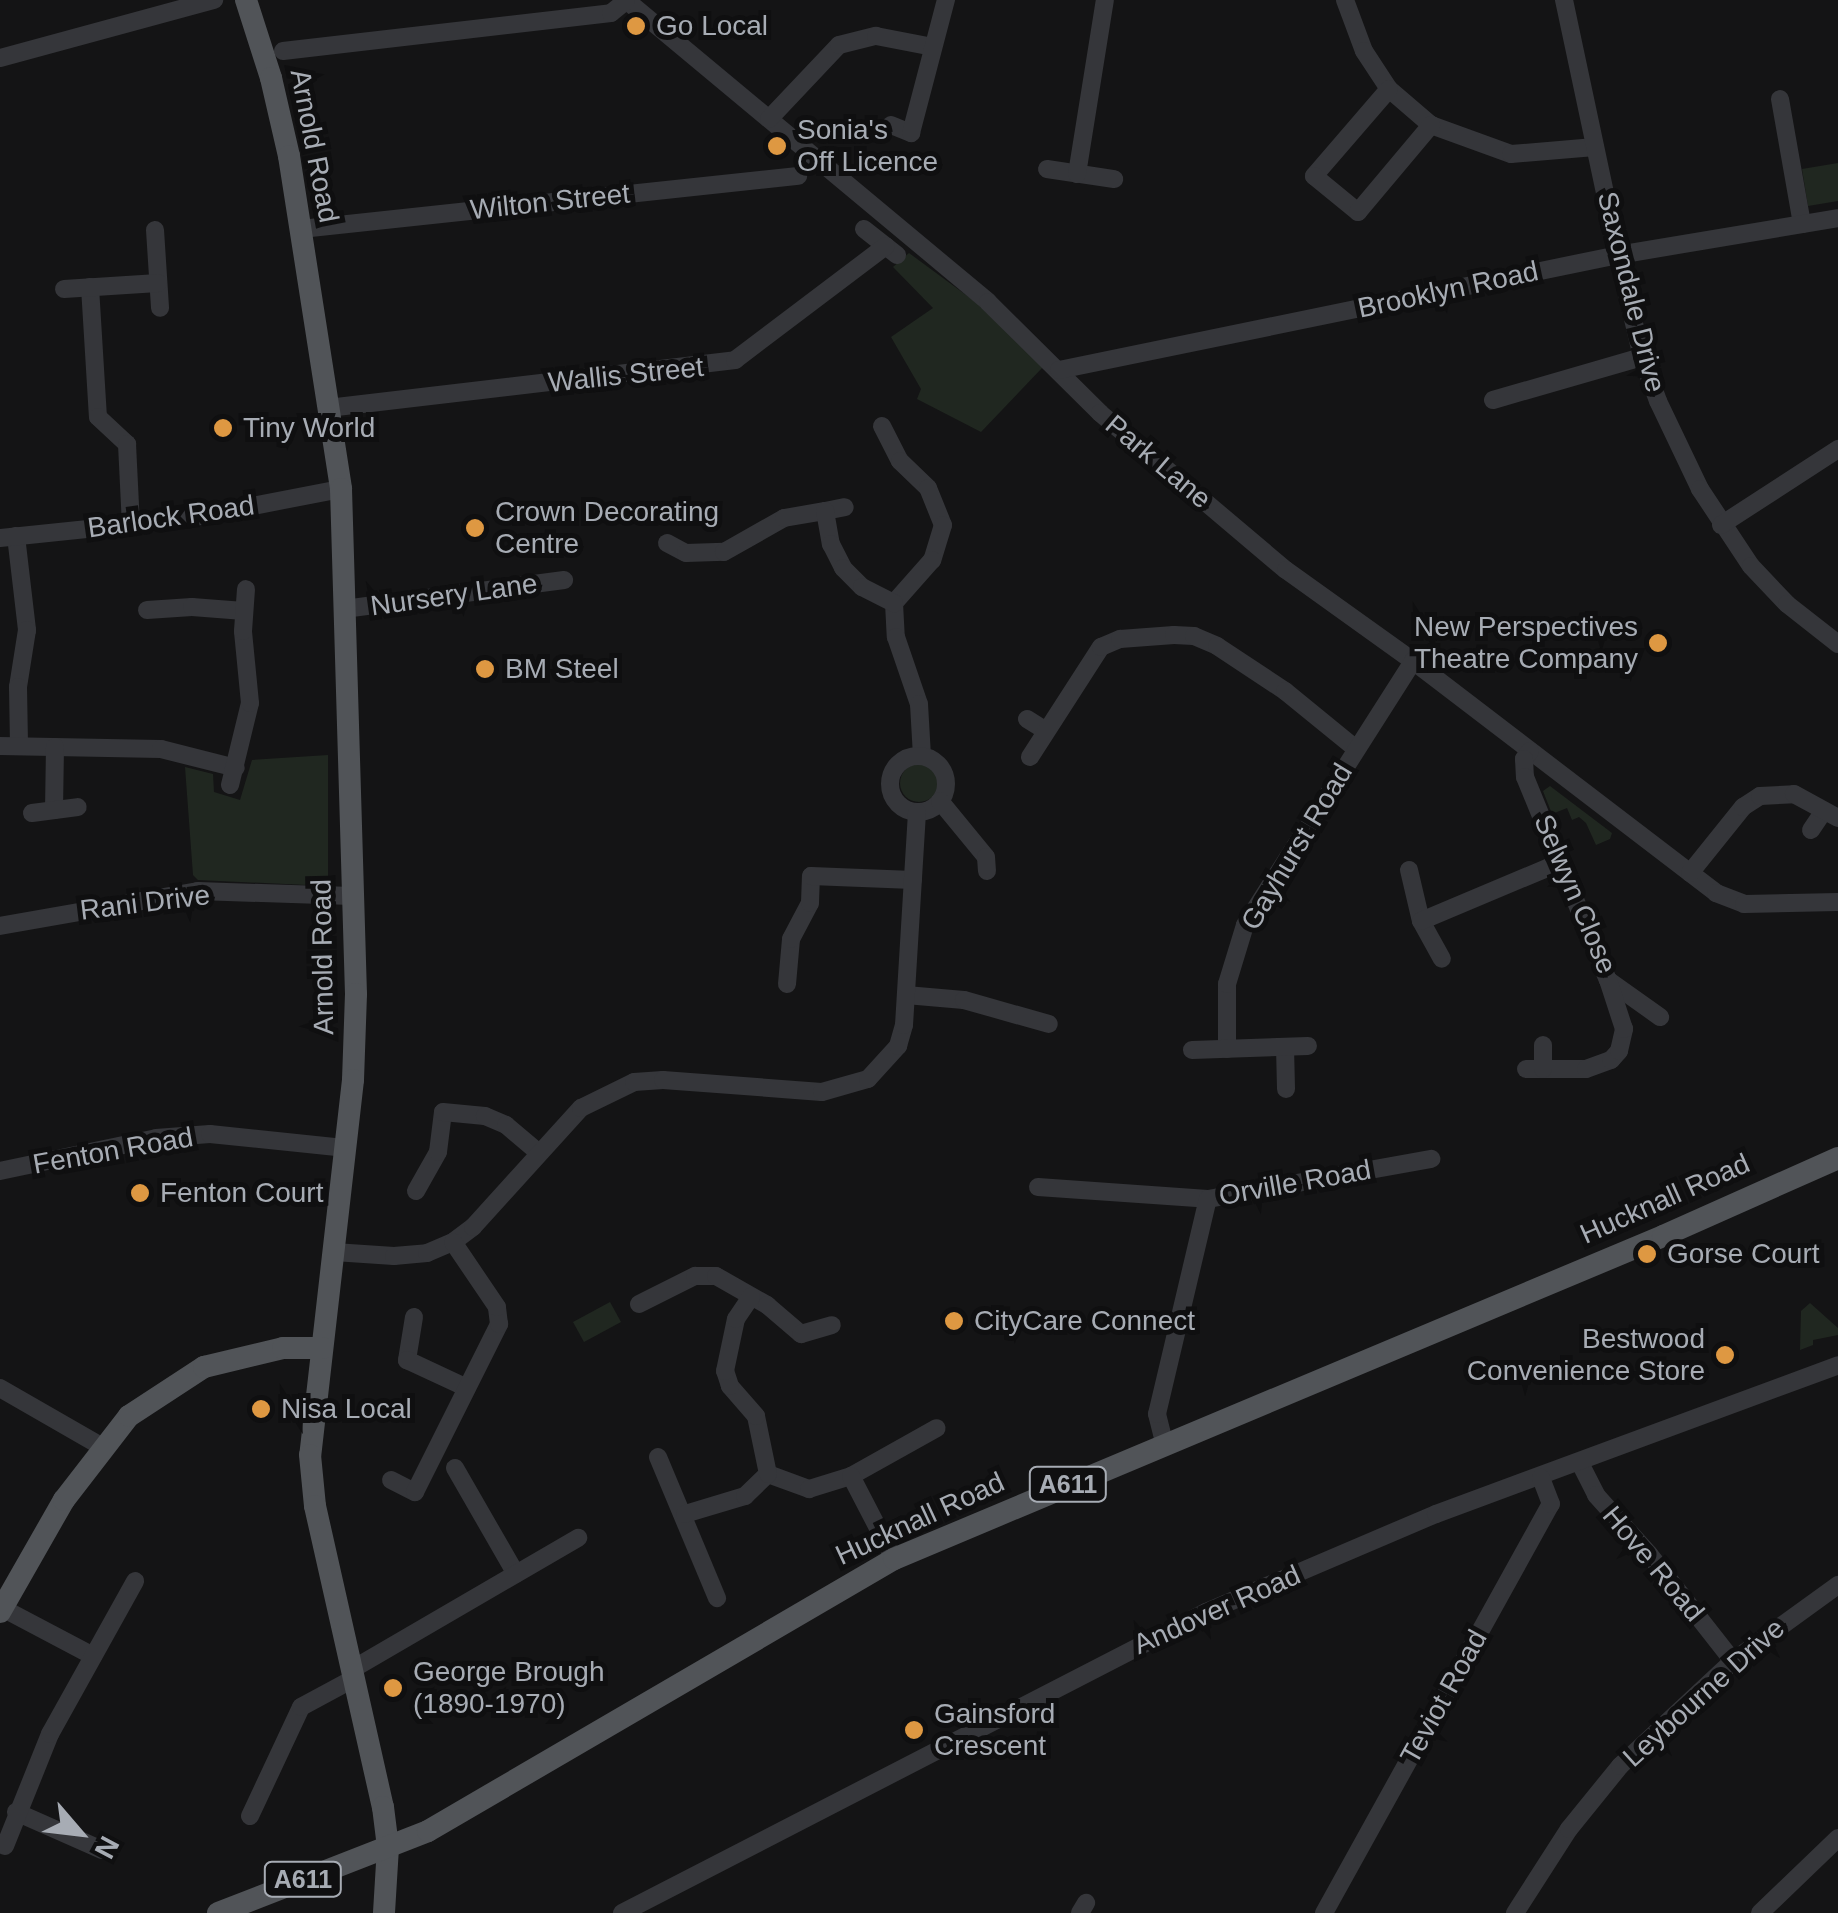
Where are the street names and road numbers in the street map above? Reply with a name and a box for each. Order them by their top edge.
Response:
street label: Arnold Road [283,66,345,226]
street label: Wilton Street [469,177,631,227]
street label: Saxondale Drive [1590,188,1672,396]
street label: Brooklyn Road [1355,254,1541,326]
street label: Wallis Street [547,350,705,400]
street label: Park Lane [1098,408,1218,516]
street label: Barlock Road [85,489,257,545]
street label: Nursery Lane [368,567,540,623]
street label: Gayhurst Road [1234,758,1360,936]
street label: Selwyn Close [1526,809,1624,979]
street label: Rani Drive [78,878,212,928]
street label: Arnold Road [305,879,341,1035]
street label: Fenton Road [30,1120,196,1182]
street label: Hucknall Road [1575,1147,1755,1251]
street label: Orville Road [1216,1153,1374,1213]
road number: A611 [1028,1464,1108,1504]
street label: Hucknall Road [830,1465,1010,1573]
street label: Hove Road [1595,1500,1711,1628]
street label: Andover Road [1128,1558,1306,1662]
street label: Leybourne Drive [1616,1612,1792,1774]
street label: Teviot Road [1393,1624,1495,1770]
road number: A611 [263,1859,343,1899]

